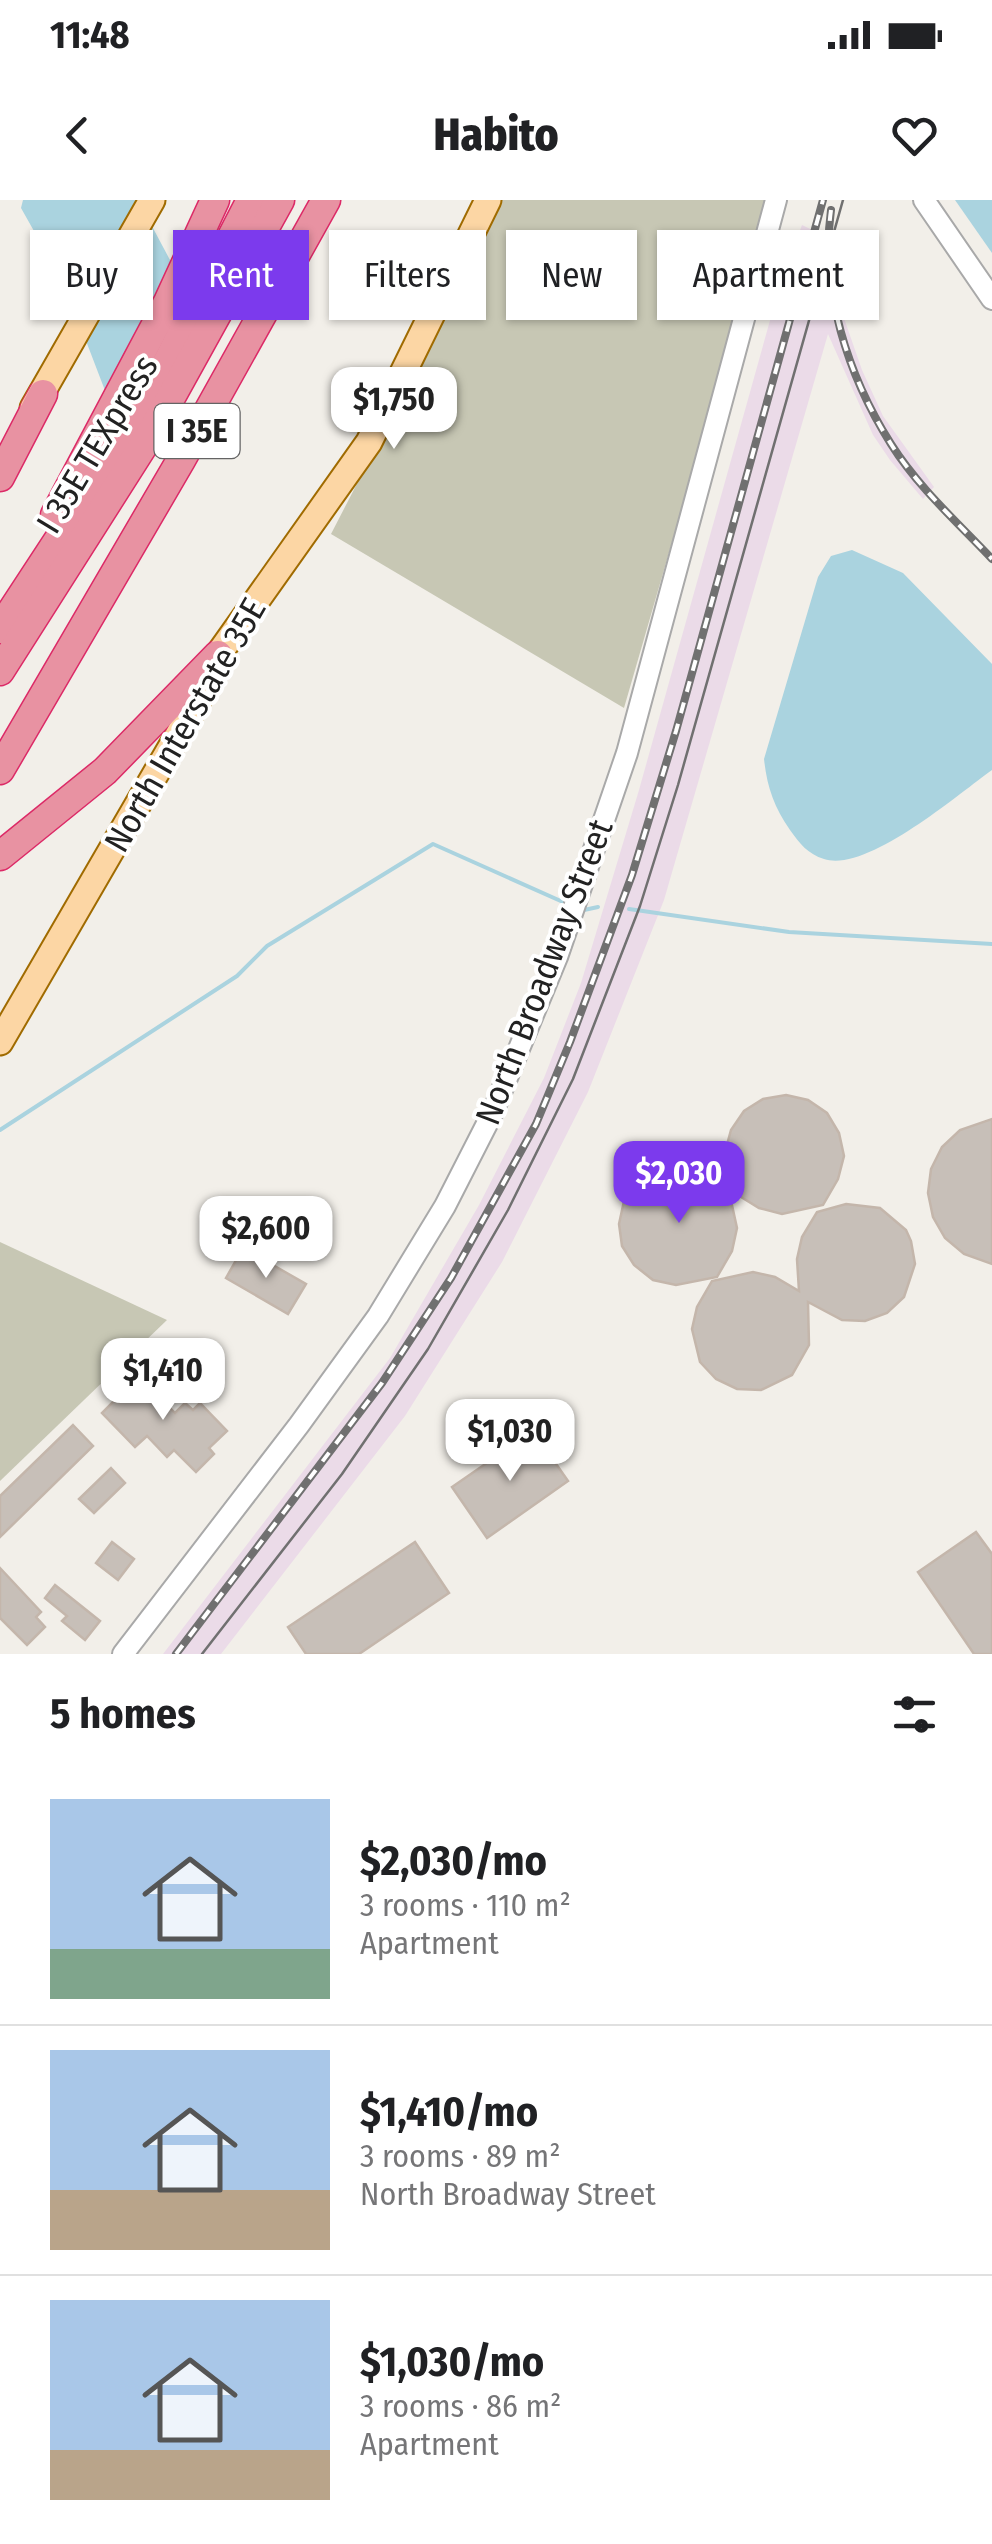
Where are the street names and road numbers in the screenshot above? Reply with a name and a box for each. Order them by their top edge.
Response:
street label: I 35E TEXpress [27,347,167,541]
road number: I 35E [154,404,240,458]
street label: North Interstate 35E [95,591,275,859]
street label: North Broadway Street [466,813,622,1130]

